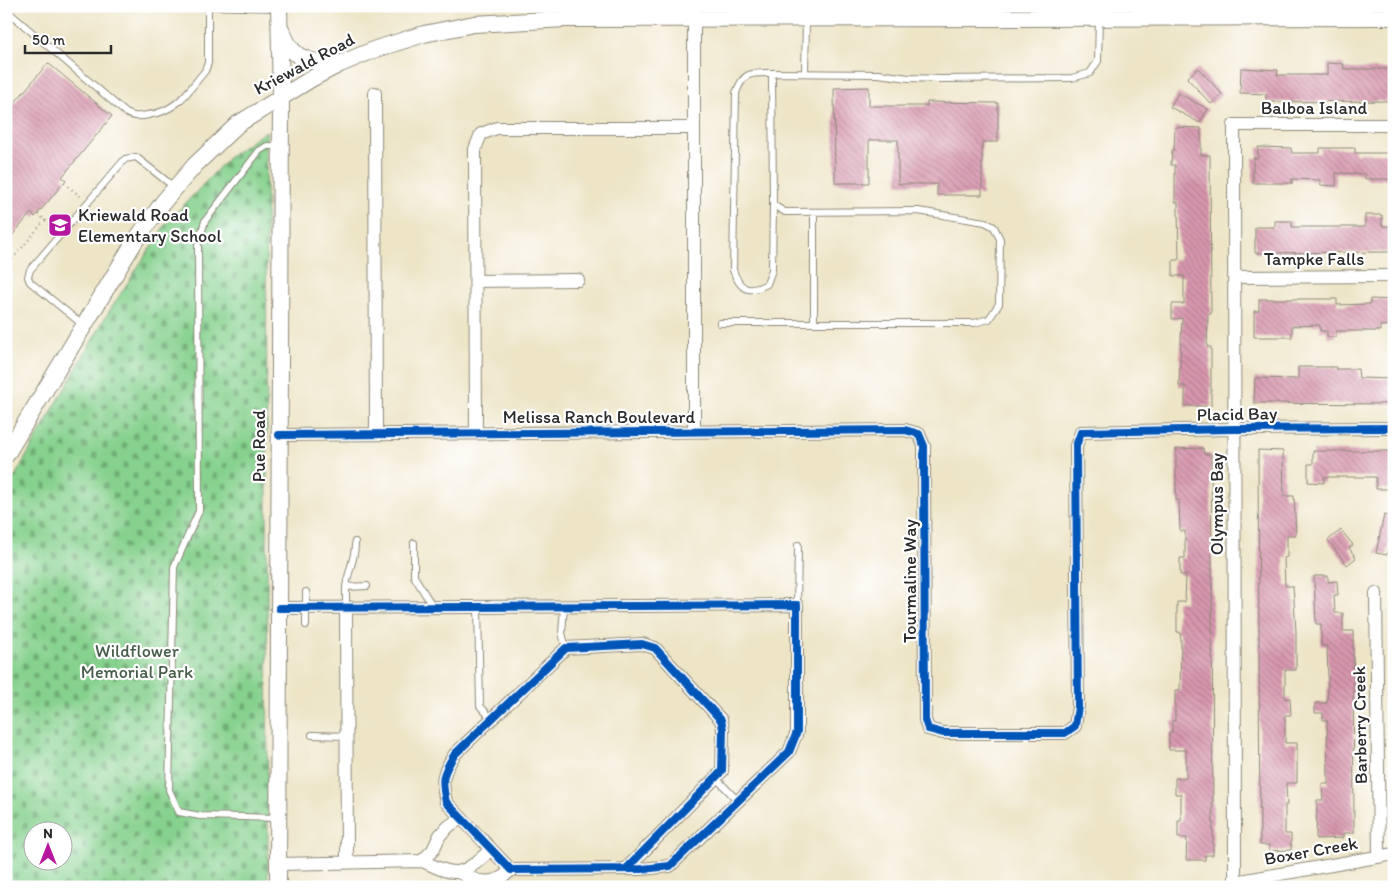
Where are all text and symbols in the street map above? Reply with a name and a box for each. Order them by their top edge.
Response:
scale bar [25,22,111,54]
street label: Kriewald Road [250,28,358,100]
text: 50 m [32,31,65,49]
street label: Balboa Island [1261,97,1368,119]
place label: Kriewald Road Elementary School [78,204,222,247]
school or university icon: Kriewald Road Elementary School [47,212,73,238]
street label: Tampke Falls [1264,248,1364,270]
street label: Placid Bay [1196,402,1278,426]
street label: Melissa Ranch Boulevard [503,406,695,428]
street label: Pue Road [248,410,270,482]
street label: Olympus Bay [1206,452,1228,555]
street label: Tourmaline Way [899,518,921,643]
park label: Wildflower Memorial Park [81,640,193,683]
street label: Barberry Creek [1348,665,1372,784]
north arrow [22,820,72,870]
text: N [43,825,53,842]
street label: Boxer Creek [1263,832,1360,870]

